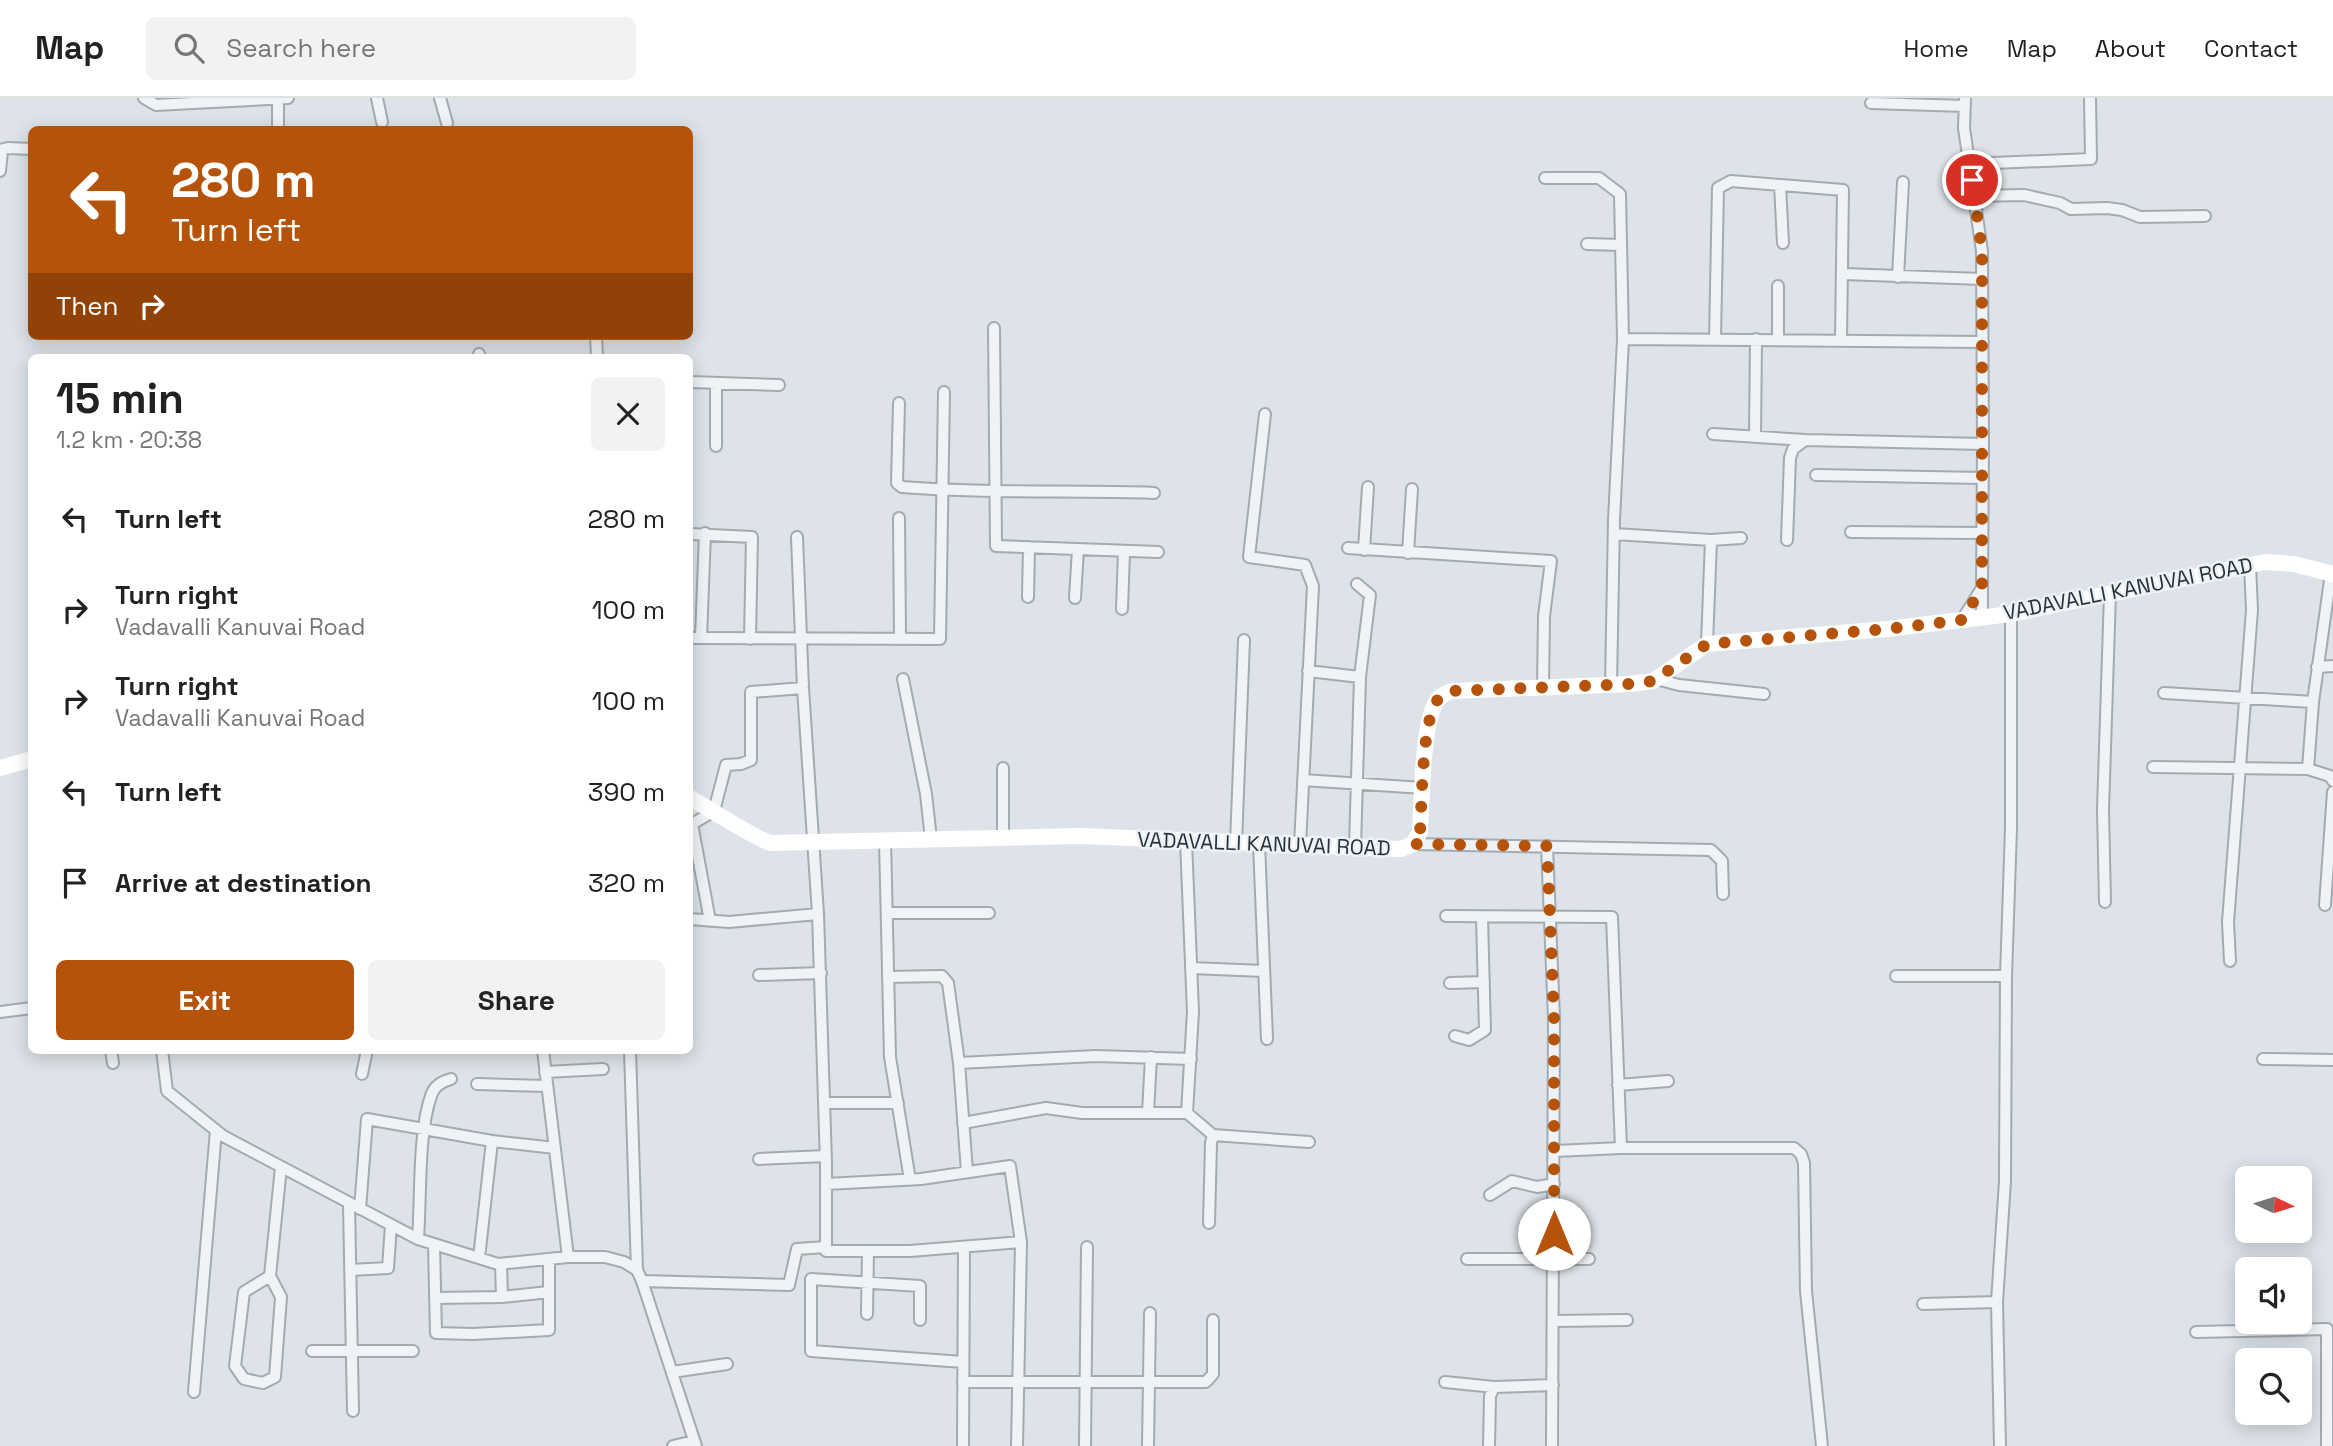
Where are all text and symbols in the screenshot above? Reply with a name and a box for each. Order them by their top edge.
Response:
search box [146,17,636,80]
text: Map [35,27,104,69]
icon: search [170,29,208,67]
text: Search here [226,31,376,65]
text: Home [1903,33,1969,64]
text: Map [2007,33,2057,64]
text: About [2095,33,2166,64]
text: Contact [2204,33,2298,64]
text: 280 m [171,149,316,211]
pin [1942,150,2002,210]
icon: left [56,154,147,245]
icon: arrive [1953,161,1991,199]
text: Turn left [171,210,301,250]
icon: right [133,287,171,325]
text: Then [56,289,119,323]
text: 15 min [56,372,184,425]
button: close [591,377,665,451]
text: 1.2 km · 20:38 [56,425,202,455]
icon: left [56,500,94,538]
text: Turn left [115,502,222,536]
text: 280 m [587,502,665,536]
street label: VADAVALLI KANUVAI ROAD [2001,551,2255,626]
text: Turn right [115,578,239,612]
icon: right [56,591,94,629]
text: 100 m [592,593,665,627]
text: Vadavalli Kanuvai Road [115,612,365,642]
text: Turn right [115,669,239,703]
icon: right [56,682,94,720]
text: 100 m [592,684,665,718]
text: Vadavalli Kanuvai Road [115,703,365,733]
icon: left [56,773,94,811]
text: Turn left [115,775,222,809]
text: 390 m [588,775,665,809]
street label: VADAVALLI KANUVAI ROAD [1137,826,1391,861]
icon: arrive [56,864,94,902]
text: Arrive at destination [115,866,372,900]
text: 320 m [588,866,665,900]
button: Exit [56,960,354,1040]
button: Share [368,960,665,1040]
north arrow [2235,1166,2312,1242]
map controls [2235,1166,2312,1425]
position arrow [1517,1197,1591,1271]
button: sound [2235,1257,2312,1334]
button: search [2235,1348,2312,1425]

